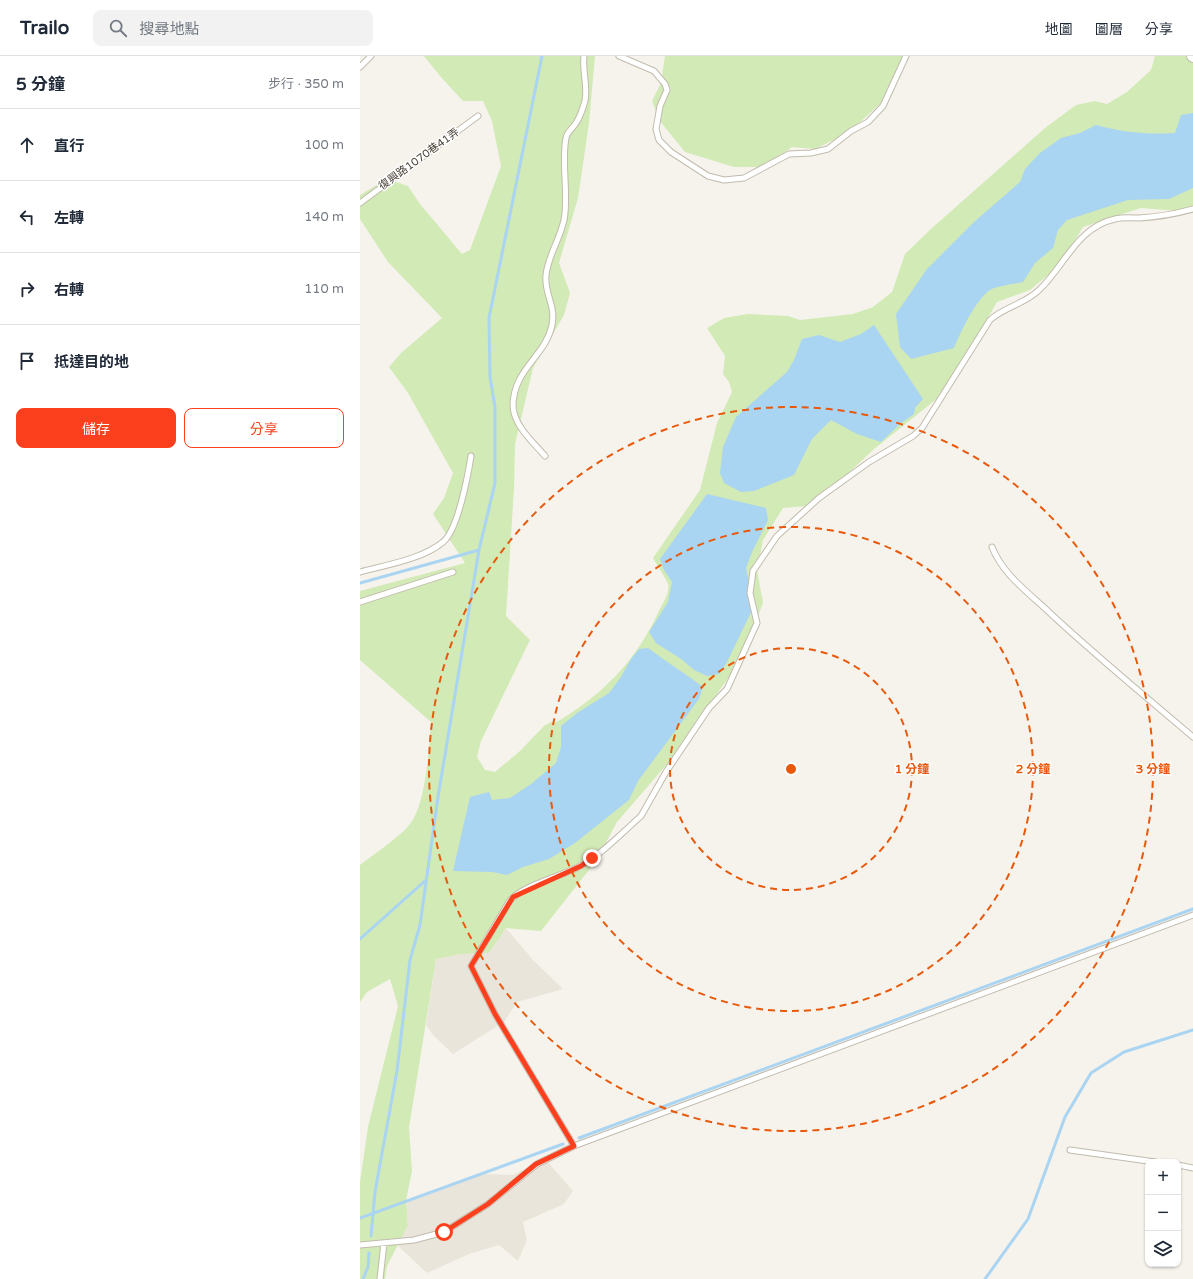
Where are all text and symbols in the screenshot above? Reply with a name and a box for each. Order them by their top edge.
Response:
search box [93,10,373,46]
text: Trailo [20,17,69,39]
icon: search [107,17,129,39]
text: 搜尋地點 [139,20,199,38]
text: 地圖 [1045,21,1073,38]
text: 圖層 [1095,21,1123,38]
text: 分享 [1145,21,1173,38]
text: 5 分鐘 [16,74,65,95]
text: 步行 · 350 m [268,76,344,92]
street label: 復興路1070巷41弄 [376,125,462,193]
icon: ahead [16,134,38,156]
text: 直行 [54,137,84,155]
text: 100 m [304,137,344,153]
icon: left [16,206,38,228]
text: 左轉 [54,209,84,227]
text: 140 m [304,209,344,225]
icon: right [16,278,38,300]
text: 右轉 [54,281,84,299]
text: 110 m [304,281,344,297]
icon: arrive [16,350,38,372]
text: 抵達目的地 [54,353,129,371]
button: 儲存 [16,408,176,448]
button: 分享 [184,408,344,448]
centre of rings [784,762,798,776]
text: 1 分鐘 [895,762,929,776]
text: 2 分鐘 [1016,762,1050,776]
text: 3 分鐘 [1136,762,1170,776]
route end [583,849,601,867]
map controls [1145,1159,1181,1267]
button: + [1145,1159,1181,1195]
button: − [1145,1195,1181,1231]
route start [435,1223,453,1241]
button: layers [1145,1231,1181,1267]

